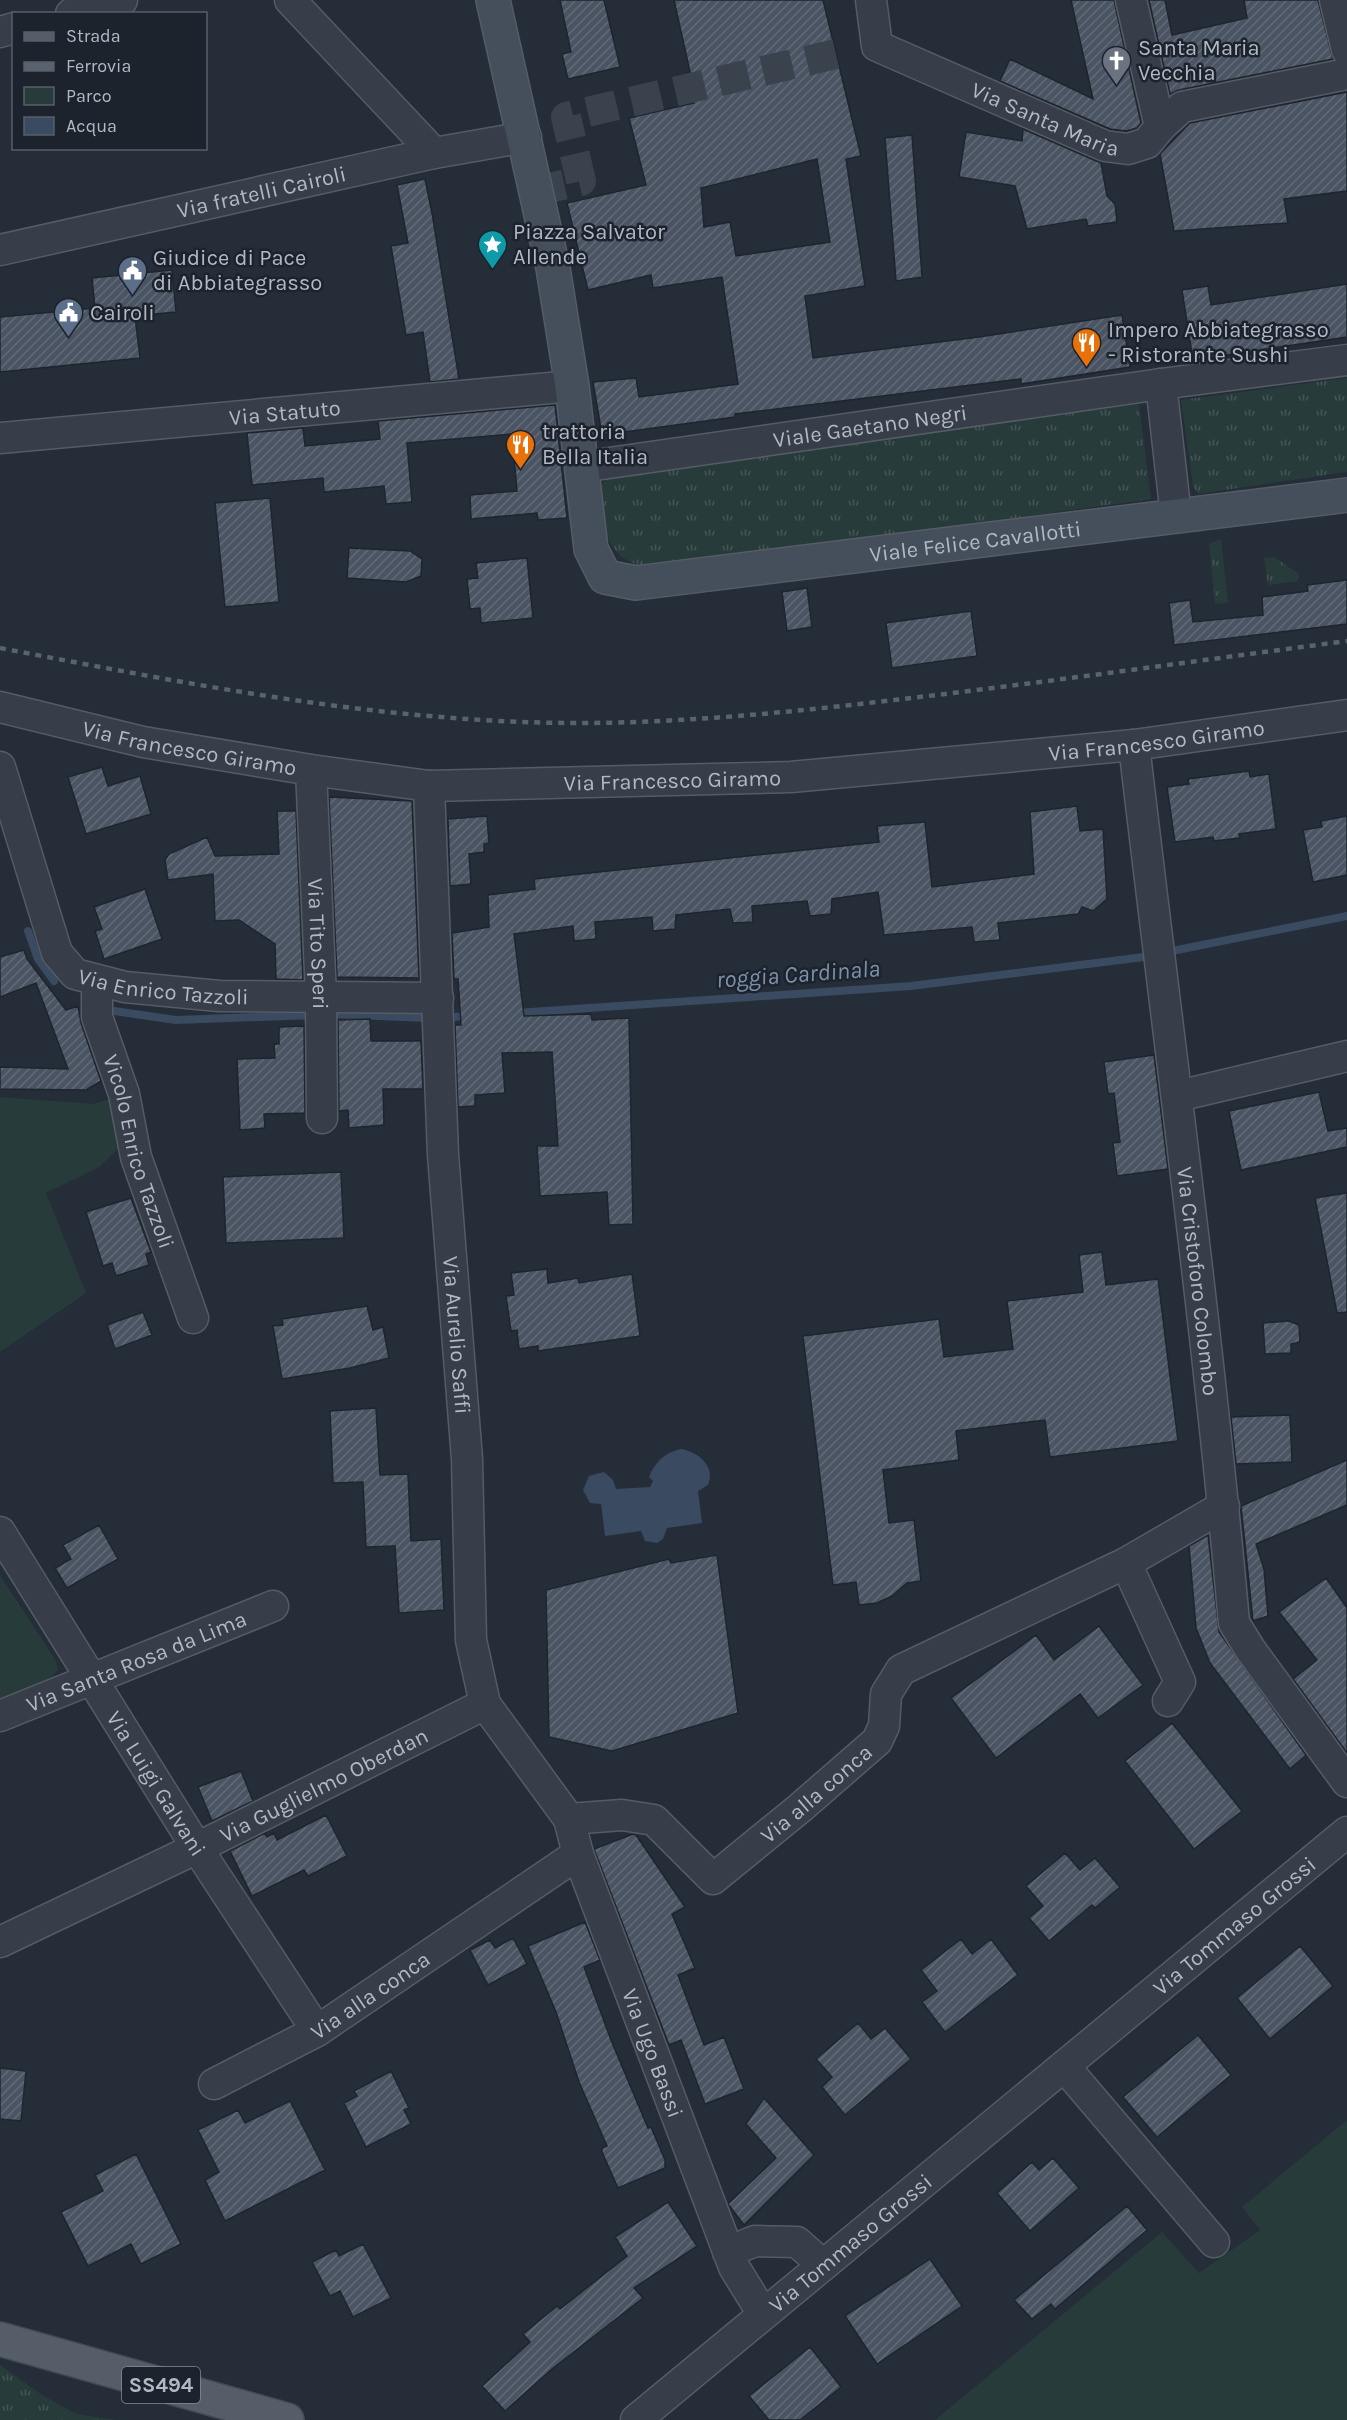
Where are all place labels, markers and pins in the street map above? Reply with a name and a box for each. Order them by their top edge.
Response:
place label: Santa Maria Vecchia [1138,35,1260,86]
church icon: Santa Maria Vecchia [1101,44,1133,86]
place label: Piazza Salvator Allende [513,219,665,270]
place icon: Piazza Salvator Allende [476,228,508,270]
place label: Giudice di Pace di Abbiategrasso [153,245,322,296]
public building icon: Giudice di Pace di Abbiategrasso [116,254,148,296]
public building icon: Cairoli [53,296,85,338]
place label: Cairoli [90,300,155,326]
place label: Impero Abbiategrasso - Ristorante Sushi [1108,317,1329,368]
restaurant icon: Impero Abbiategrasso - Ristorante Sushi [1071,326,1103,368]
place label: trattoria Bella Italia [542,419,648,470]
restaurant icon: trattoria Bella Italia [505,428,537,470]

